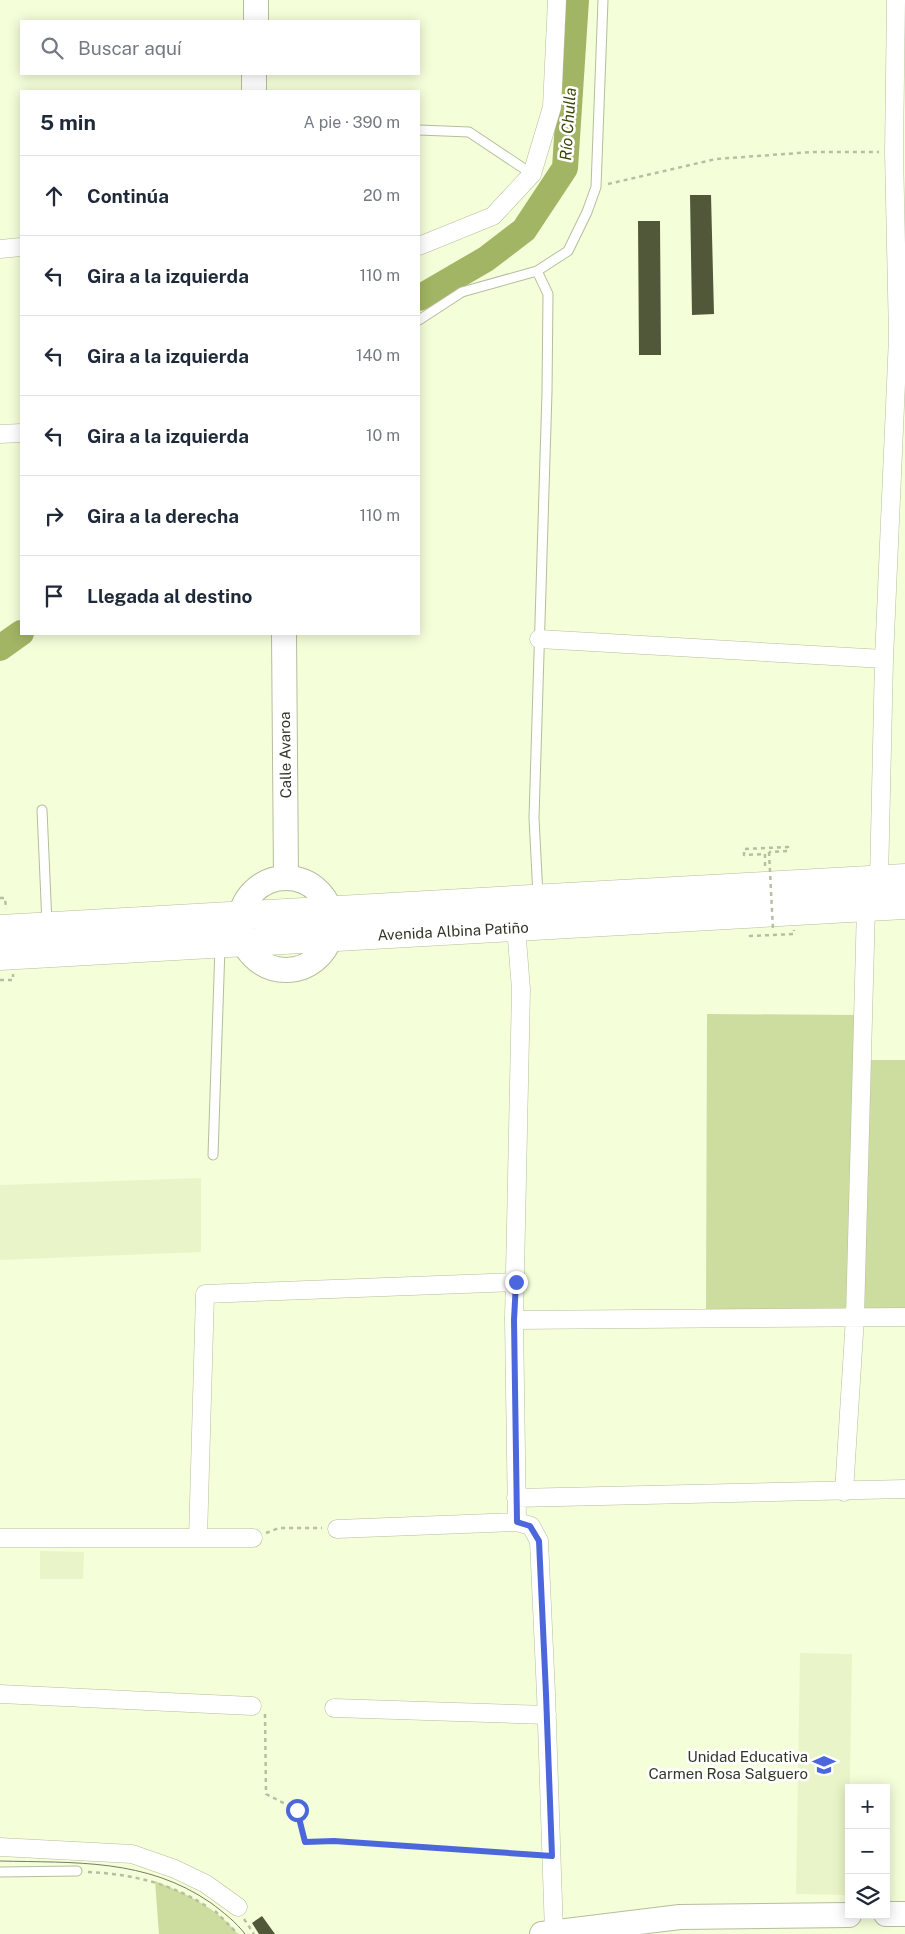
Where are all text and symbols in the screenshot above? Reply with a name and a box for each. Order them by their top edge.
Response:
search box [20,20,420,75]
icon: search [38,34,66,62]
text: Buscar aquí [78,37,182,59]
water label: Río Chulla [556,87,580,161]
text: 5 min [40,110,96,135]
text: A pie · 390 m [304,113,400,132]
icon: ahead [40,182,68,210]
text: Continúa [87,185,169,207]
text: 20 m [363,186,400,205]
icon: left [40,262,68,290]
text: Gira a la izquierda [87,265,249,287]
text: 110 m [359,266,400,285]
icon: left [40,342,68,370]
text: Gira a la izquierda [87,345,249,367]
text: 140 m [356,346,400,365]
icon: left [40,422,68,450]
text: Gira a la izquierda [87,425,249,447]
text: 10 m [366,426,400,445]
icon: right [40,502,68,530]
text: Gira a la derecha [87,505,239,527]
text: 110 m [359,506,400,525]
icon: arrive [40,582,68,610]
text: Llegada al destino [87,585,252,607]
street label: Calle Avaroa [276,711,294,799]
street label: Avenida Albina Patiño [377,919,529,943]
route end [505,1271,528,1294]
place label: Unidad Educativa Carmen Rosa Salguero [648,1748,808,1782]
school or university icon: Unidad Educativa Carmen Rosa Salguero [811,1752,837,1778]
map controls [845,1784,890,1919]
button: + [845,1784,890,1829]
route start [286,1799,309,1822]
button: − [845,1829,890,1874]
button: layers [845,1874,890,1919]

